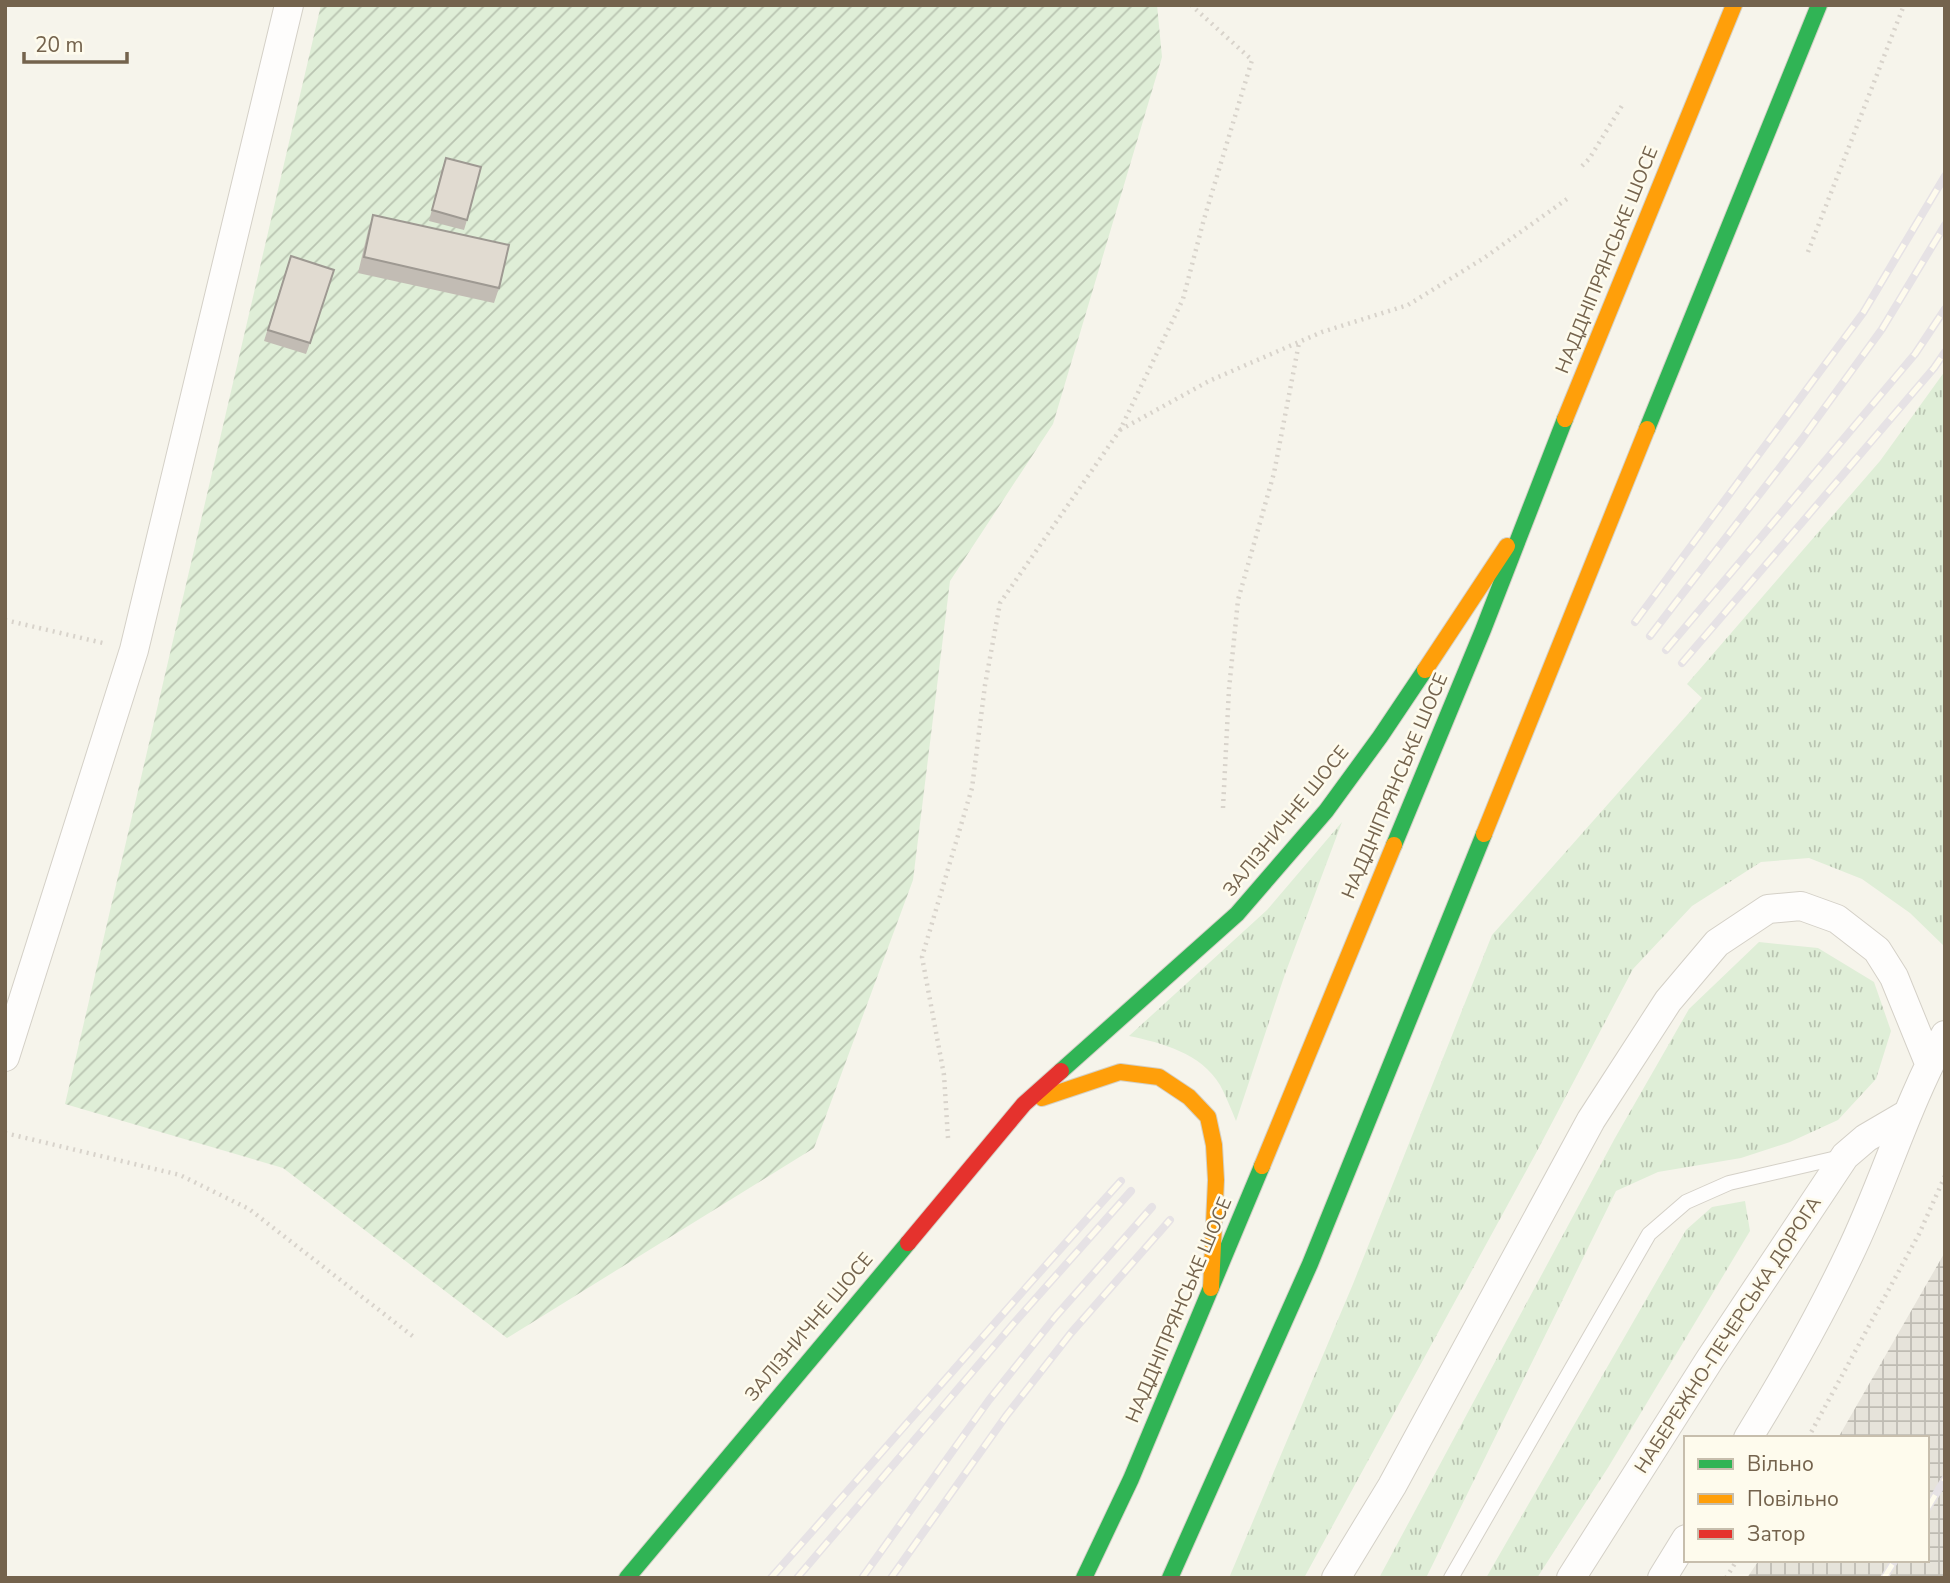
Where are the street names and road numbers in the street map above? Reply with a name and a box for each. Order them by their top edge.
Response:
street label: НАДДНІПРЯНСЬКЕ ШОСЕ [1549,143,1665,377]
street label: НАДДНІПРЯНСЬКЕ ШОСЕ [1336,669,1454,903]
street label: ЗАЛІЗНИЧНЕ ШОСЕ [1217,740,1355,902]
street label: НАБЕРЕЖНО-ПЕЧЕРСЬКА ДОРОГА [1628,1191,1828,1479]
street label: НАДДНІПРЯНСЬКЕ ШОСЕ [1120,1193,1238,1427]
street label: ЗАЛІЗНИЧНЕ ШОСЕ [739,1247,879,1407]

